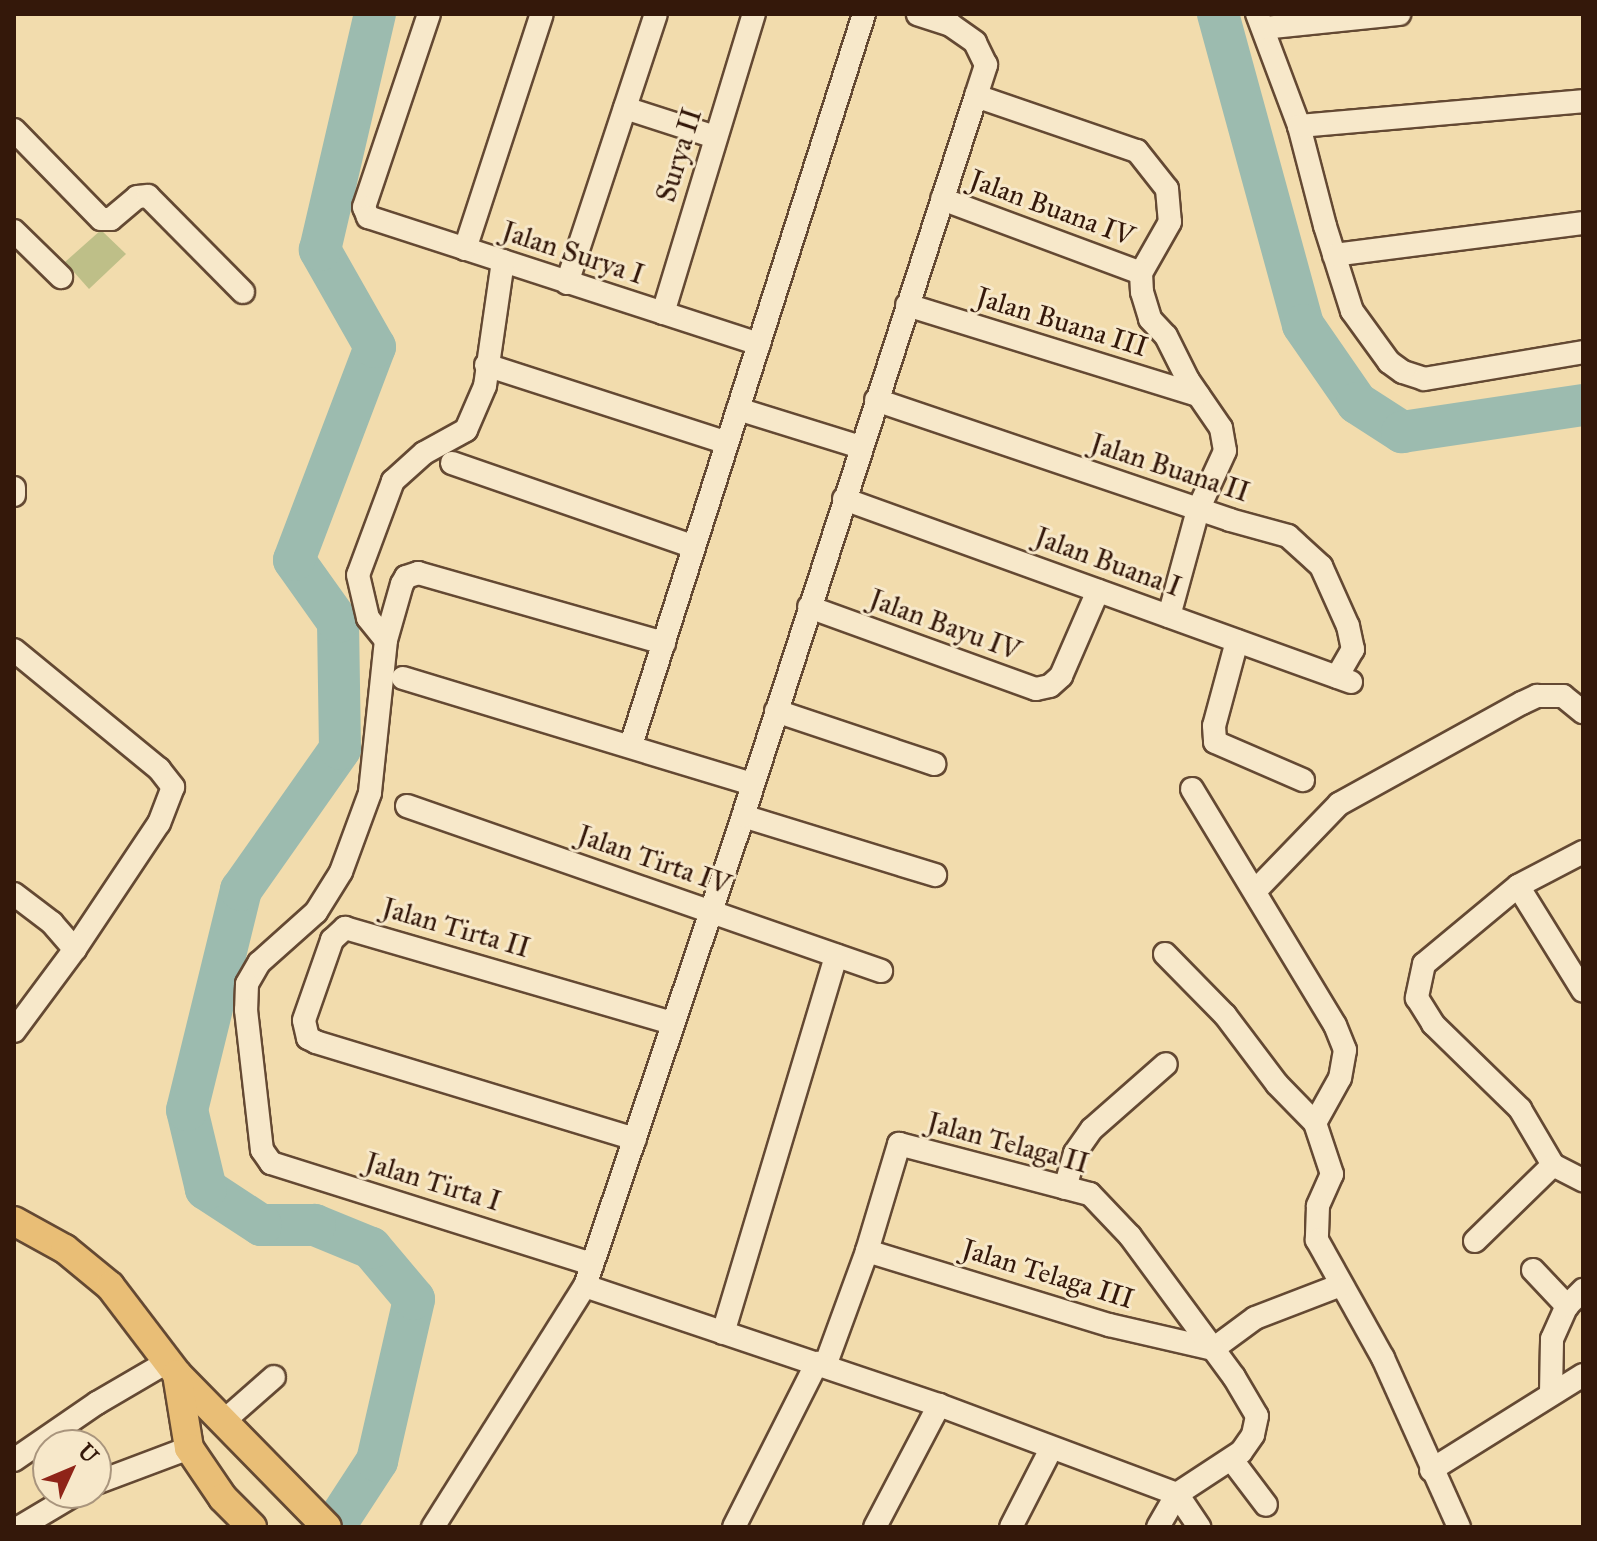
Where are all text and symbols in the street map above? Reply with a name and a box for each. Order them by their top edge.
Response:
street label: Surya II [649,104,709,206]
street label: Jalan Buana IV [965,163,1139,253]
street label: Jalan Surya I [498,214,648,292]
street label: Jalan Buana III [972,280,1152,364]
street label: Jalan Buana II [1086,426,1254,510]
street label: Jalan Buana I [1030,520,1186,604]
street label: Jalan Bayu IV [865,582,1025,668]
street label: Jalan Tirta IV [573,818,735,902]
street label: Jalan Tirta II [378,891,534,965]
street label: Jalan Telaga II [924,1105,1092,1181]
street label: Jalan Tirta I [361,1145,505,1219]
street label: Jalan Telaga III [958,1232,1138,1316]
north arrow [32,1429,112,1509]
text: U [72,1438,104,1469]

